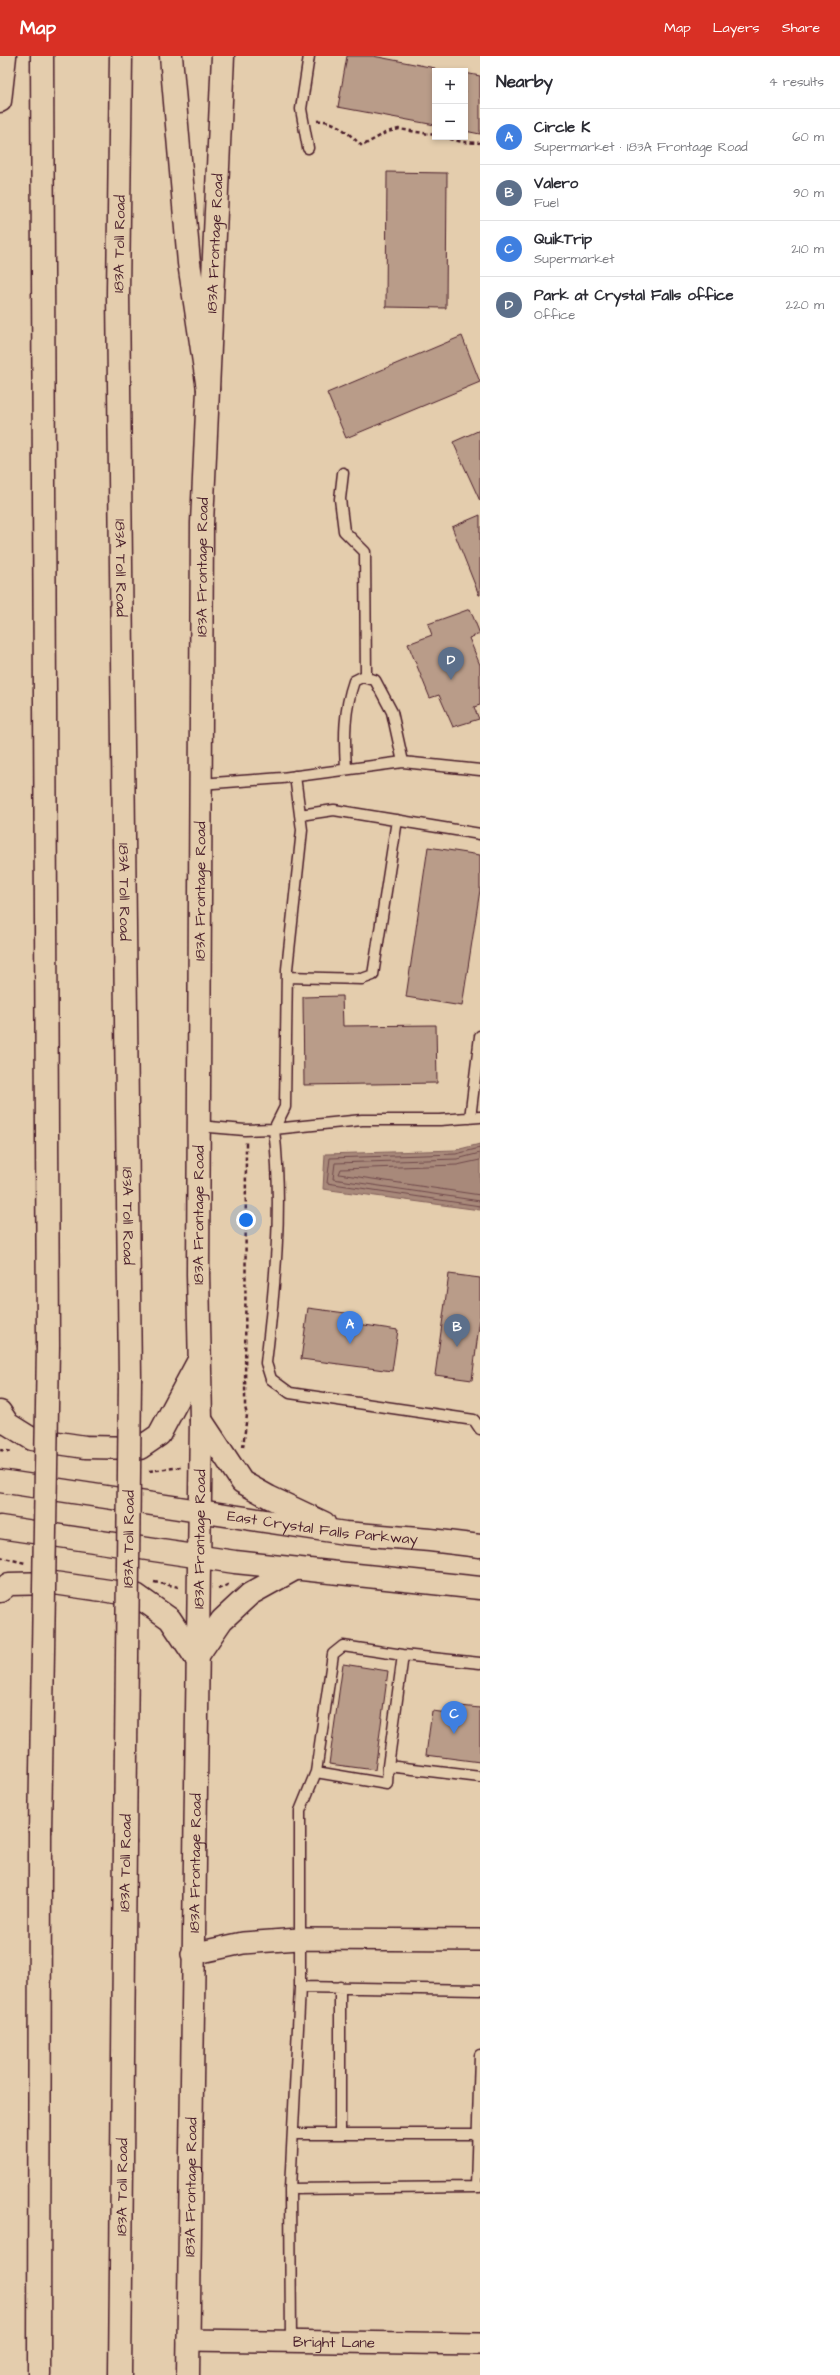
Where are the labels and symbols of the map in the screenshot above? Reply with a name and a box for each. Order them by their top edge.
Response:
street label: 183A Frontage Road [201,173,229,314]
street label: 183A Toll Road [108,195,131,293]
street label: 183A Frontage Road [191,497,214,637]
street label: 183A Toll Road [109,519,132,617]
pin: D [438,647,464,680]
street label: 183A Frontage Road [190,821,212,961]
street label: 183A Toll Road [113,843,135,941]
street label: 183A Frontage Road [188,1145,210,1285]
street label: 183A Toll Road [117,1167,139,1265]
your location [236,1210,256,1230]
pin: A [337,1311,363,1344]
pin: B [444,1314,470,1347]
street label: 183A Frontage Road [188,1469,212,1609]
street label: 183A Toll Road [118,1490,140,1588]
street label: East Crystal Falls Parkway [226,1505,419,1551]
pin: C [441,1701,467,1734]
street label: 183A Frontage Road [184,1793,207,1933]
street label: 183A Toll Road [114,1814,137,1912]
street label: 183A Frontage Road [180,2117,203,2257]
street label: 183A Toll Road [111,2138,133,2236]
street label: Bright Lane [293,2331,375,2354]

